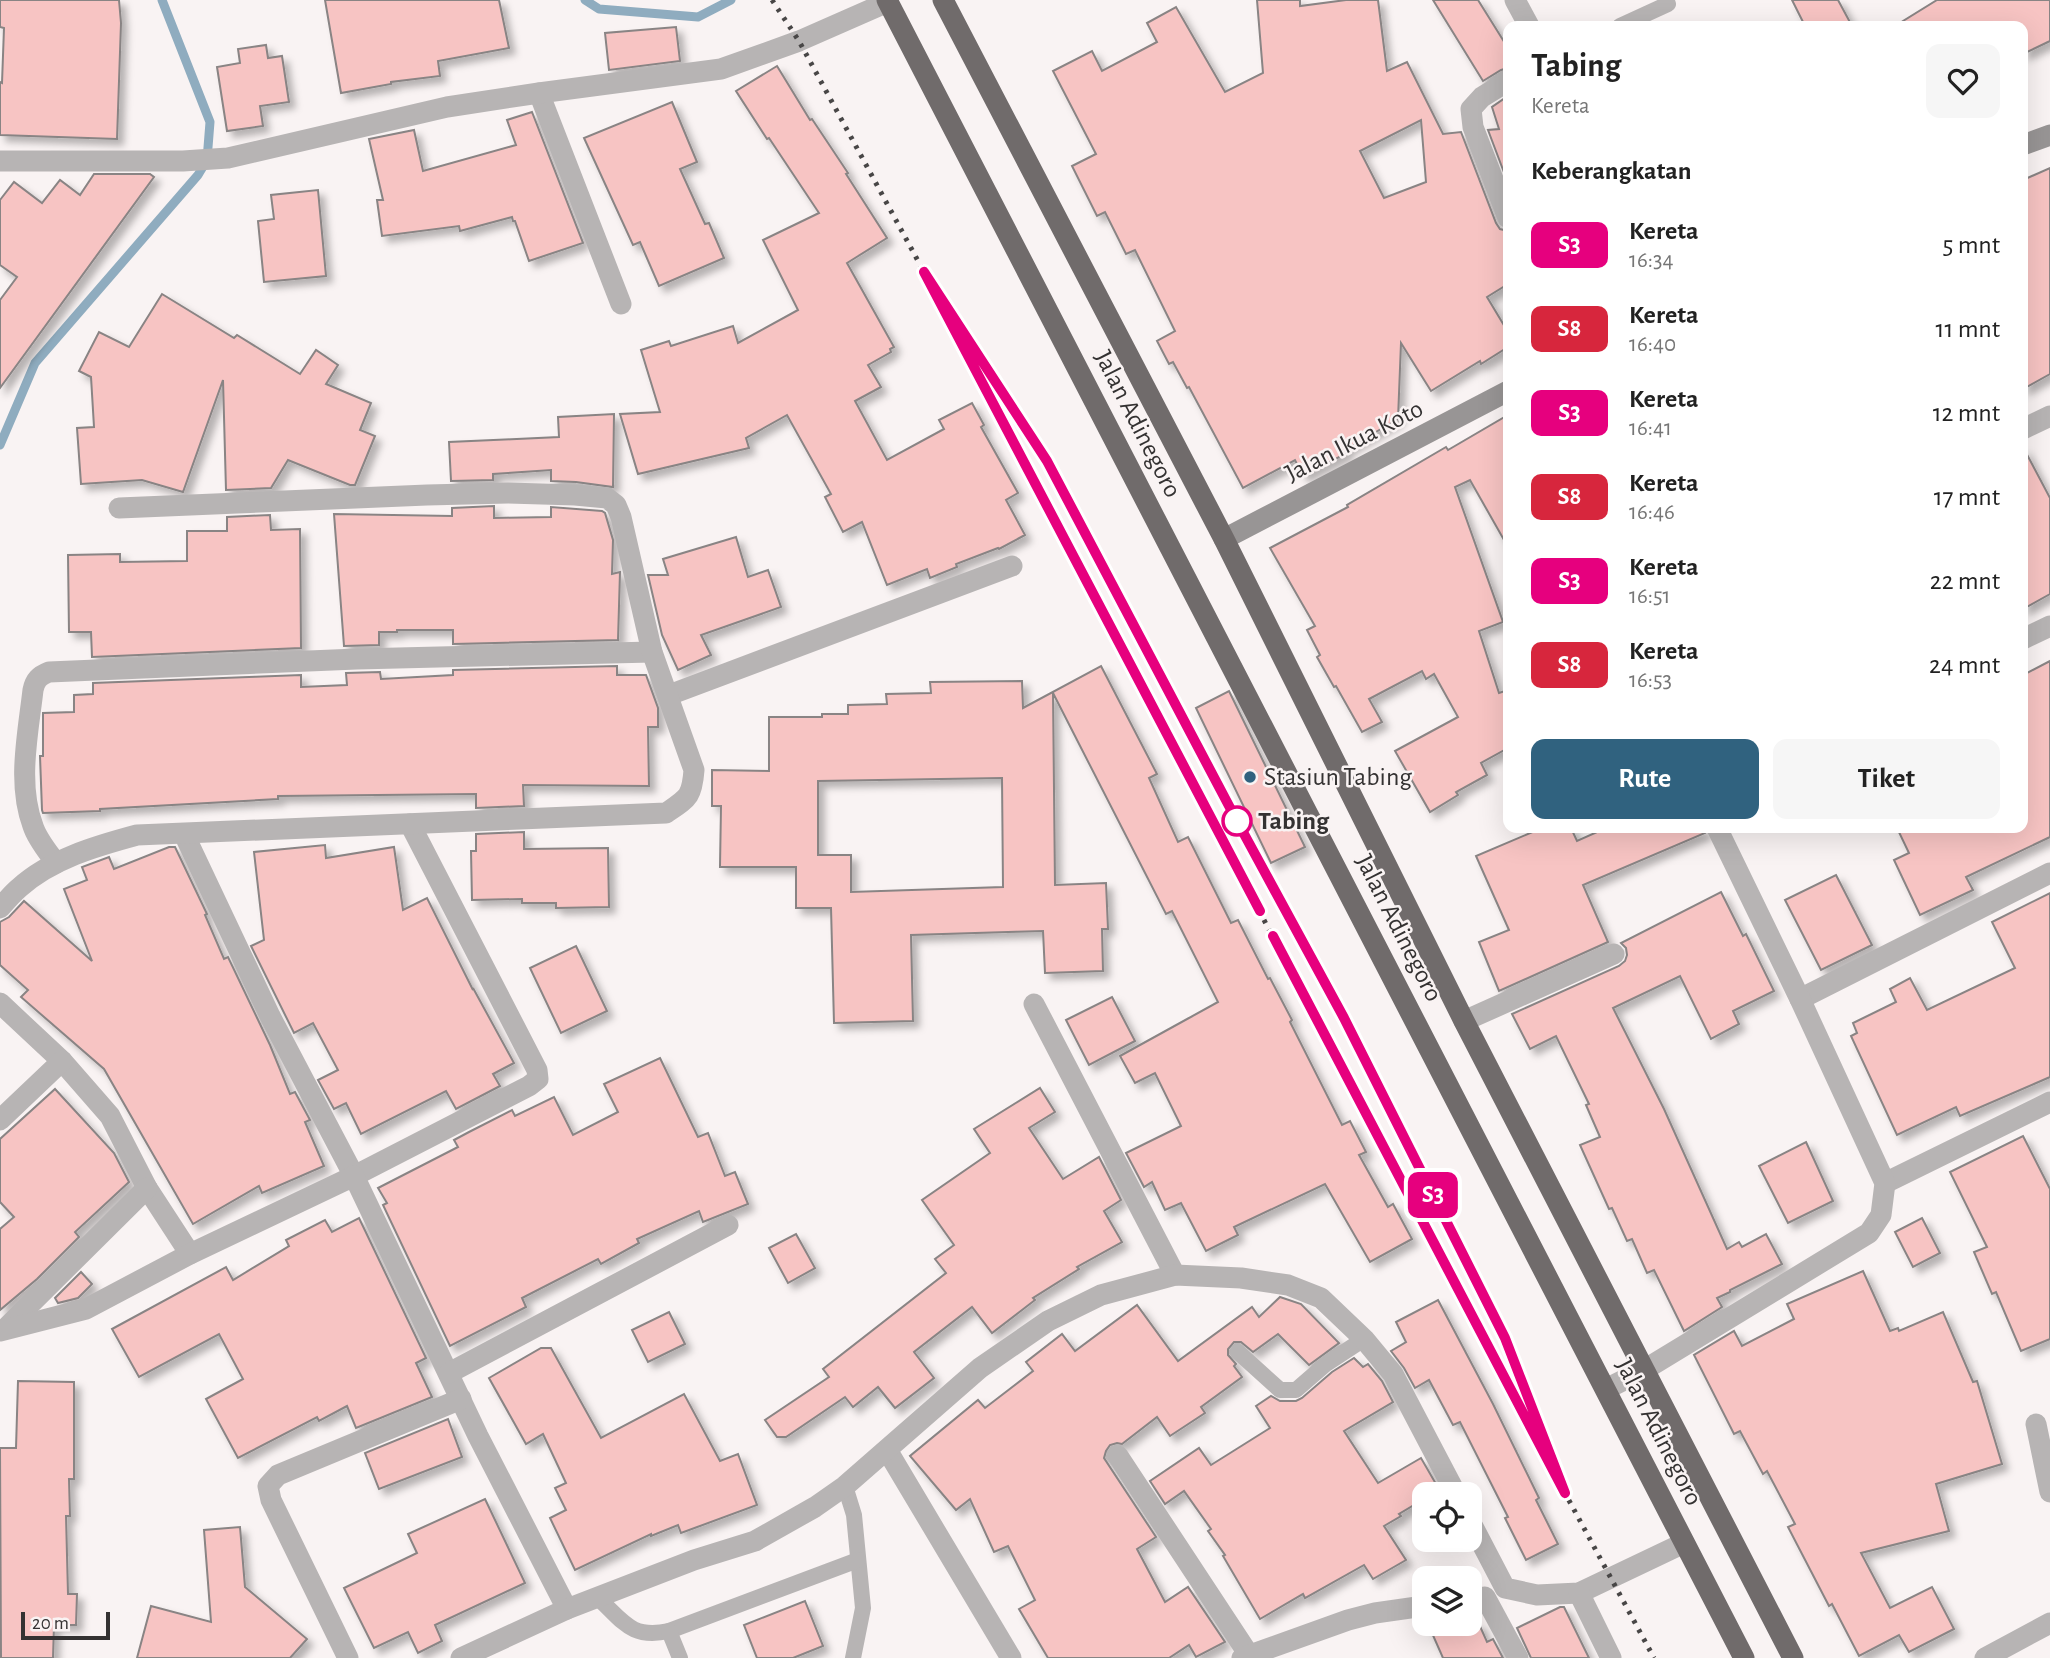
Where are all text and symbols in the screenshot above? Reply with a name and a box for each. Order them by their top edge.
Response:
button: heart [1926,44,2000,118]
text: Tabing [1531,50,1621,83]
text: Kereta [1531,95,1590,118]
text: Keberangkatan [1531,158,1691,184]
text: Kereta [1629,218,1699,244]
text: 5 mnt [1943,232,2000,258]
text: S3 [1558,233,1581,257]
text: 16:34 [1629,249,1674,272]
text: Kereta [1629,302,1699,328]
text: 11 mnt [1936,316,2000,342]
text: S8 [1558,317,1581,341]
text: 16:40 [1629,333,1676,356]
street label: Jalan Adinegoro [1090,346,1186,502]
text: Kereta [1629,386,1699,412]
street label: Jalan Ikua Koto [1281,395,1427,487]
text: 12 mnt [1933,400,2000,426]
text: S3 [1558,401,1581,425]
text: 16:41 [1629,417,1672,440]
text: Kereta [1629,470,1699,496]
text: 17 mnt [1934,484,2000,510]
text: S8 [1558,485,1581,509]
text: 16:46 [1629,501,1675,524]
text: Kereta [1629,554,1699,580]
text: 22 mnt [1930,568,2000,594]
text: S3 [1558,569,1581,593]
text: 16:51 [1629,585,1671,608]
text: Kereta [1629,638,1699,664]
text: 24 mnt [1929,652,2000,678]
text: S8 [1558,653,1581,677]
text: 16:53 [1629,669,1672,692]
button: Rute [1531,739,1759,819]
button: Tiket [1773,739,2000,819]
place label: Stasiun Tabing [1264,764,1412,790]
marker: Stasiun Tabing [1242,769,1258,785]
marker: Tabing [1222,806,1252,836]
place label: Tabing [1258,808,1330,834]
street label: Jalan Adinegoro [1351,850,1447,1006]
line badge: S3 [1402,1172,1464,1218]
text: S3 [1422,1183,1444,1207]
street label: Jalan Adinegoro [1611,1354,1707,1510]
map controls [1412,1482,1482,1636]
button: locate [1412,1482,1482,1552]
button: layers [1412,1566,1482,1636]
scale bar [21,1609,110,1641]
text: 20 m [32,1614,69,1633]

